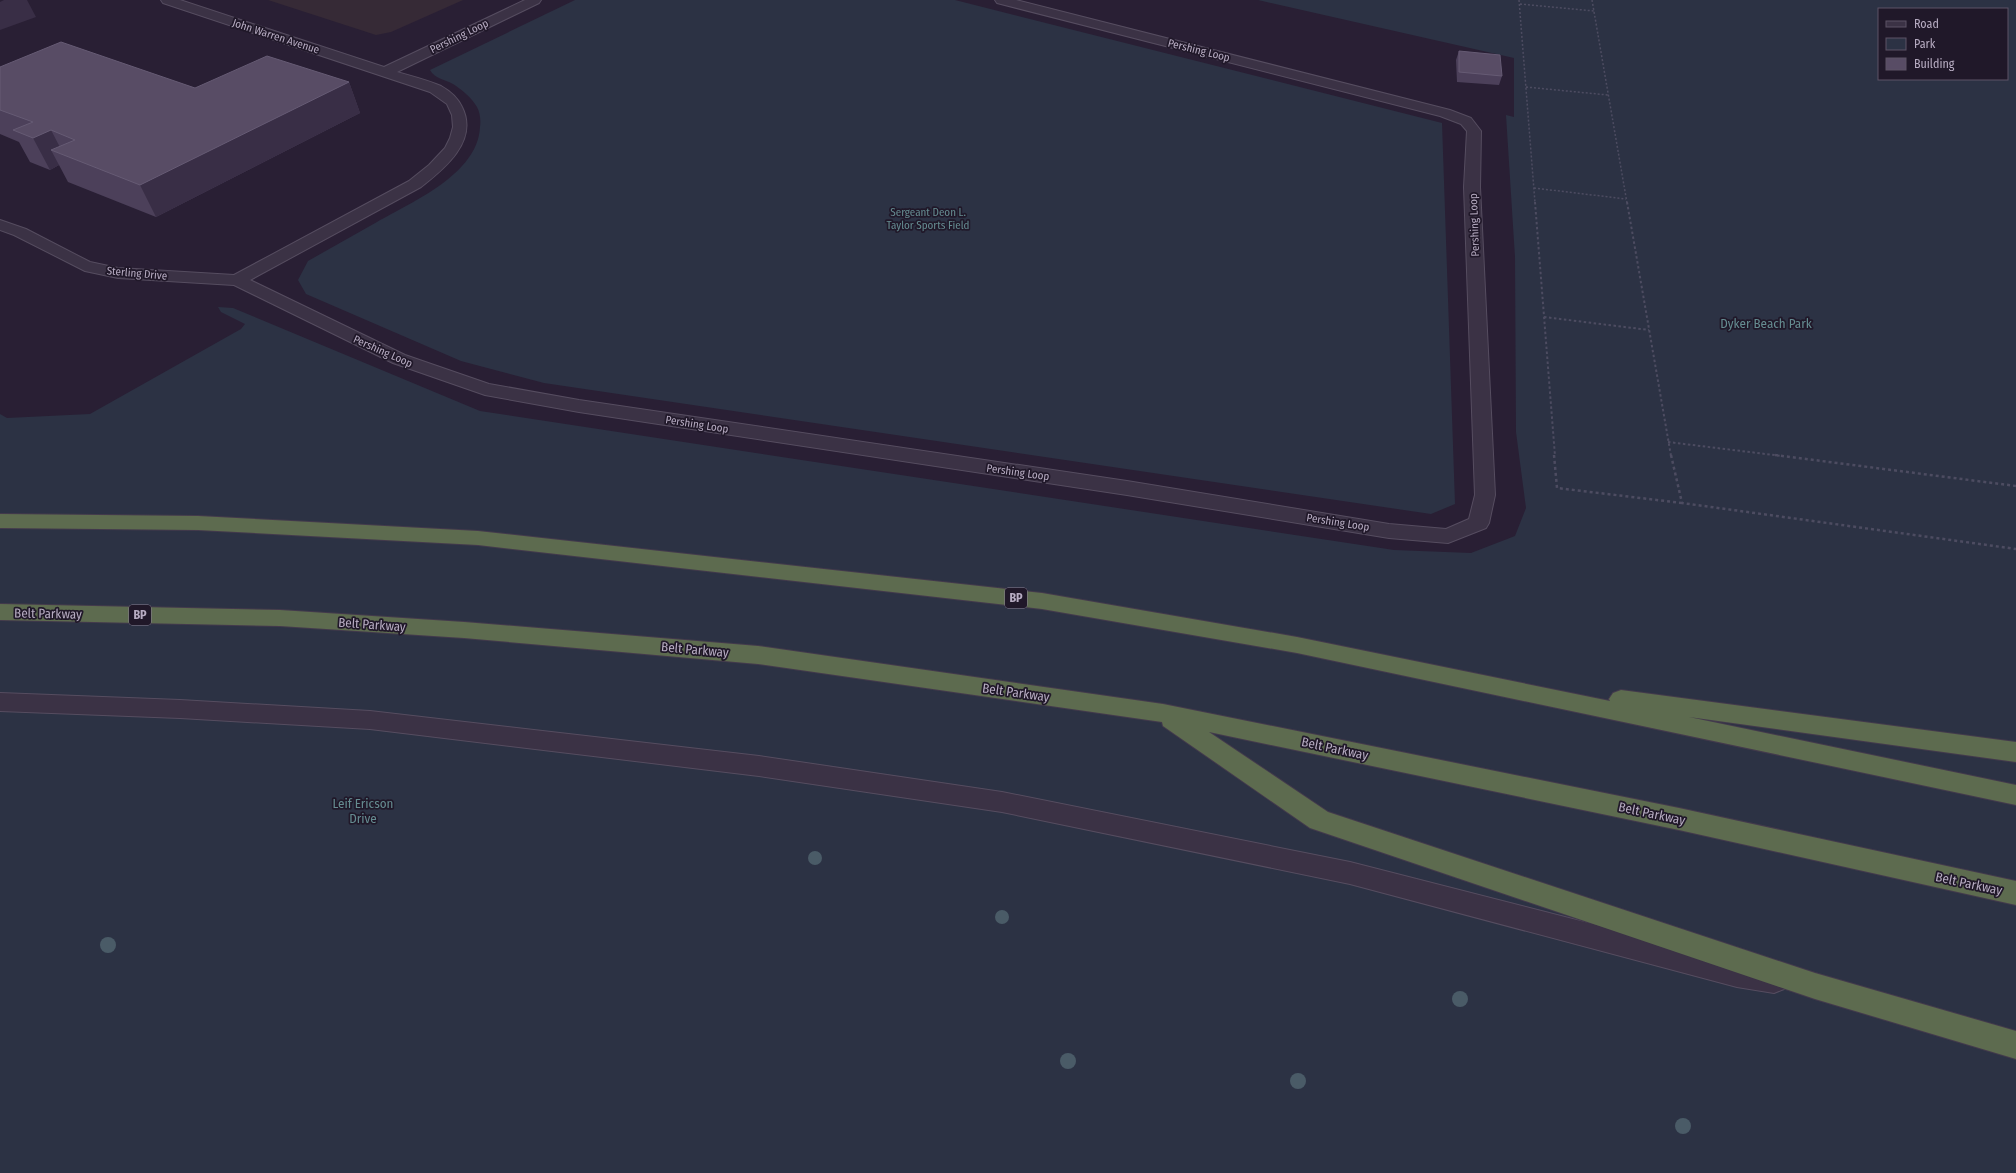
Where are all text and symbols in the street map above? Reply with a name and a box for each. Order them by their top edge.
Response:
legend [1878,8,2008,80]
street label: John Warren Avenue [231,16,321,57]
street label: Pershing Loop [428,17,491,56]
text: Road [1914,17,1939,31]
street label: Pershing Loop [1167,37,1231,64]
text: Park [1914,37,1936,51]
text: Building [1914,57,1955,71]
street label: Pershing Loop [1467,193,1482,257]
park label: Sergeant Deon L. Taylor Sports Field [887,206,969,232]
street label: Sterling Drive [106,264,168,283]
park label: Dyker Beach Park [1720,316,1813,331]
street label: Pershing Loop [351,333,415,370]
street label: Pershing Loop [665,413,729,436]
street label: Pershing Loop [986,462,1050,483]
street label: Pershing Loop [1306,511,1370,534]
road number: BP [1005,588,1027,608]
street label: Belt Parkway [14,605,82,622]
road number: BP [129,605,151,625]
street label: Belt Parkway [338,615,406,634]
street label: Belt Parkway [661,639,730,660]
street label: Belt Parkway [981,680,1051,705]
street label: Belt Parkway [1300,734,1370,763]
park label: Leif Ericson Drive [333,796,393,826]
street label: Belt Parkway [1617,799,1687,828]
street label: Belt Parkway [1934,869,2004,898]

